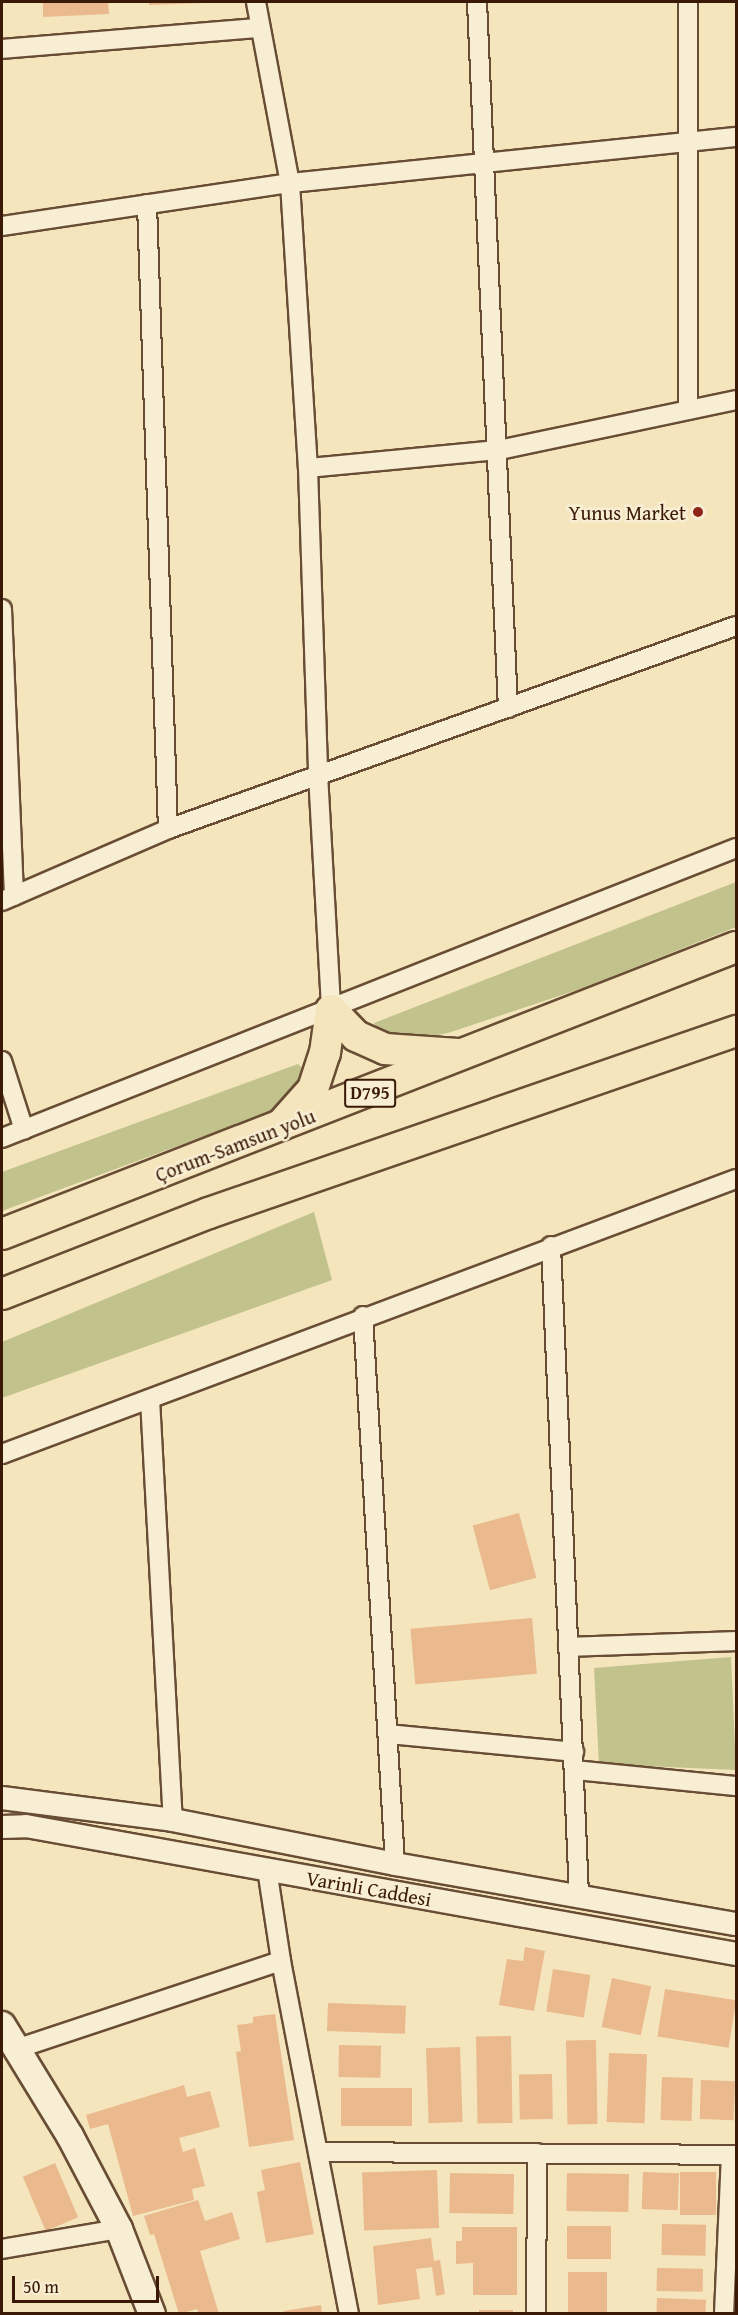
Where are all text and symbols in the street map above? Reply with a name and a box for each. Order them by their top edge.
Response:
place label: Yunus Market [568,500,686,524]
marker: Yunus Market [691,505,705,519]
road number: D795 [343,1078,397,1108]
street label: Çorum-Samsun yolu [152,1103,318,1187]
street label: Varinli Caddesi [305,1865,433,1911]
scale bar [15,2264,162,2302]
text: 50 m [23,2273,59,2300]

